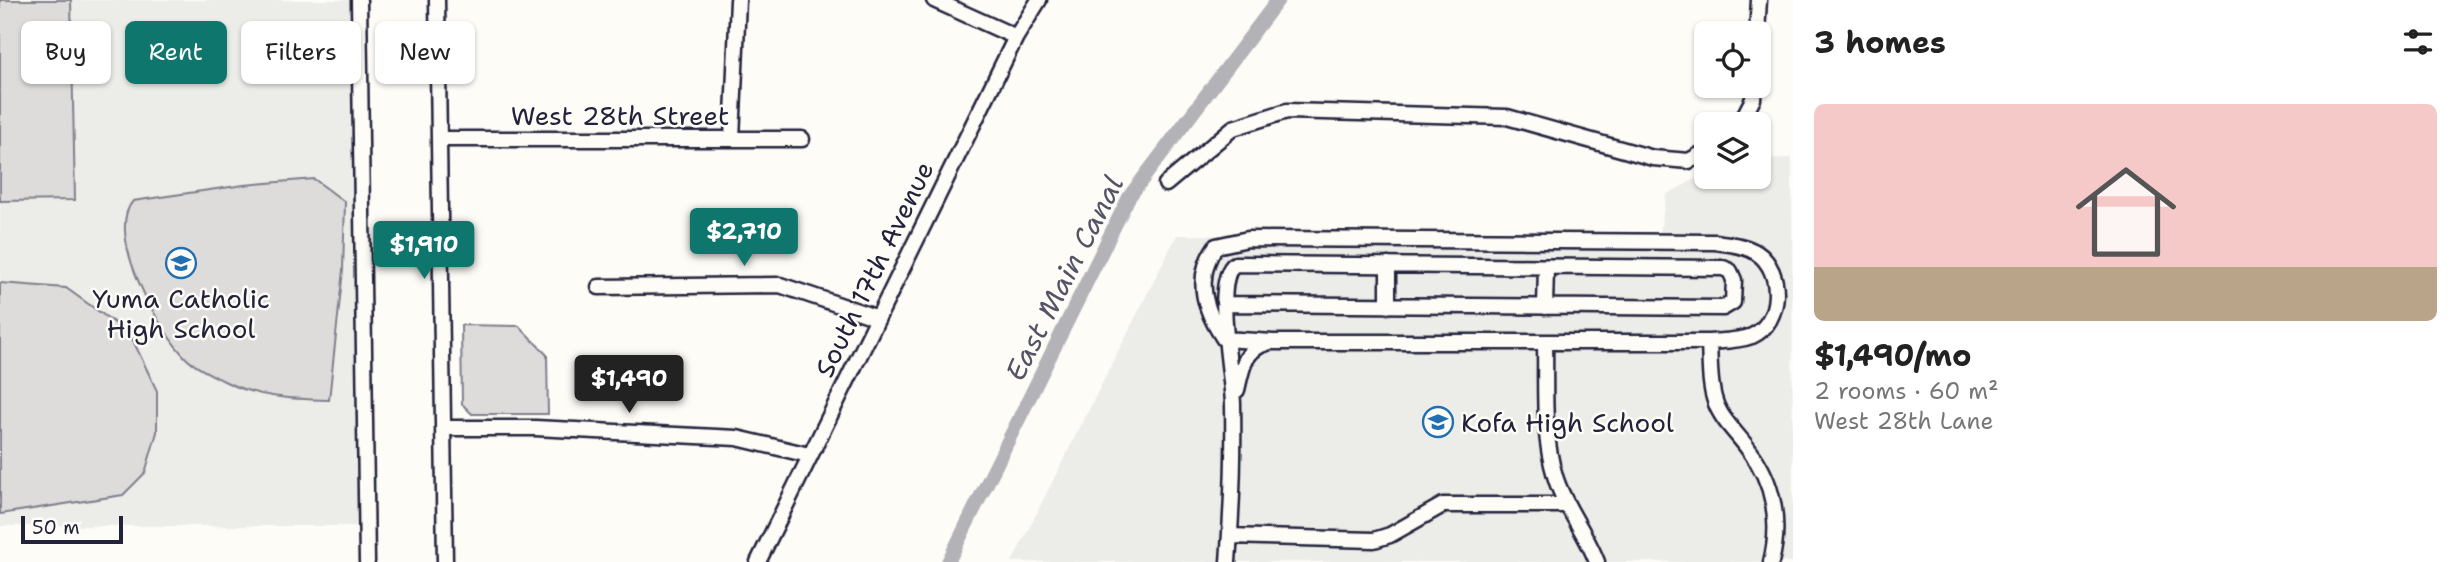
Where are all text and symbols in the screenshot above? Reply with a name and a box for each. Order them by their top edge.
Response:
chip: Buy [21,21,111,84]
chip: Rent [125,21,227,84]
chip: Filters [241,21,361,84]
chip: New [375,21,475,84]
map controls [1694,21,1771,189]
button: locate [1694,21,1771,98]
text: 3 homes [1814,22,1946,63]
icon: filters [2399,23,2437,61]
street label: West 28th Street [511,98,729,133]
button: layers [1694,112,1771,189]
icon: home [2063,149,2189,275]
street label: South 17th Avenue [807,155,941,383]
water label: East Main Canal [996,169,1132,387]
pin: $2,710 [687,208,801,268]
text: $2,710 [706,216,782,246]
pin: $1,910 [367,222,481,281]
text: $1,910 [389,229,459,259]
school or university icon: Yuma Catholic High School [164,246,198,280]
place label: Yuma Catholic High School [92,281,270,346]
text: $1,490/mo [1814,335,1971,376]
pin: $1,490 [572,356,686,415]
text: $1,490 [591,363,668,393]
text: 2 rooms · 60 m² [1814,376,1999,406]
school or university icon: Kofa High School [1421,405,1455,439]
place label: Kofa High School [1461,405,1674,440]
text: West 28th Lane [1814,406,1993,436]
scale bar [21,513,122,545]
text: 50 m [32,515,80,540]

